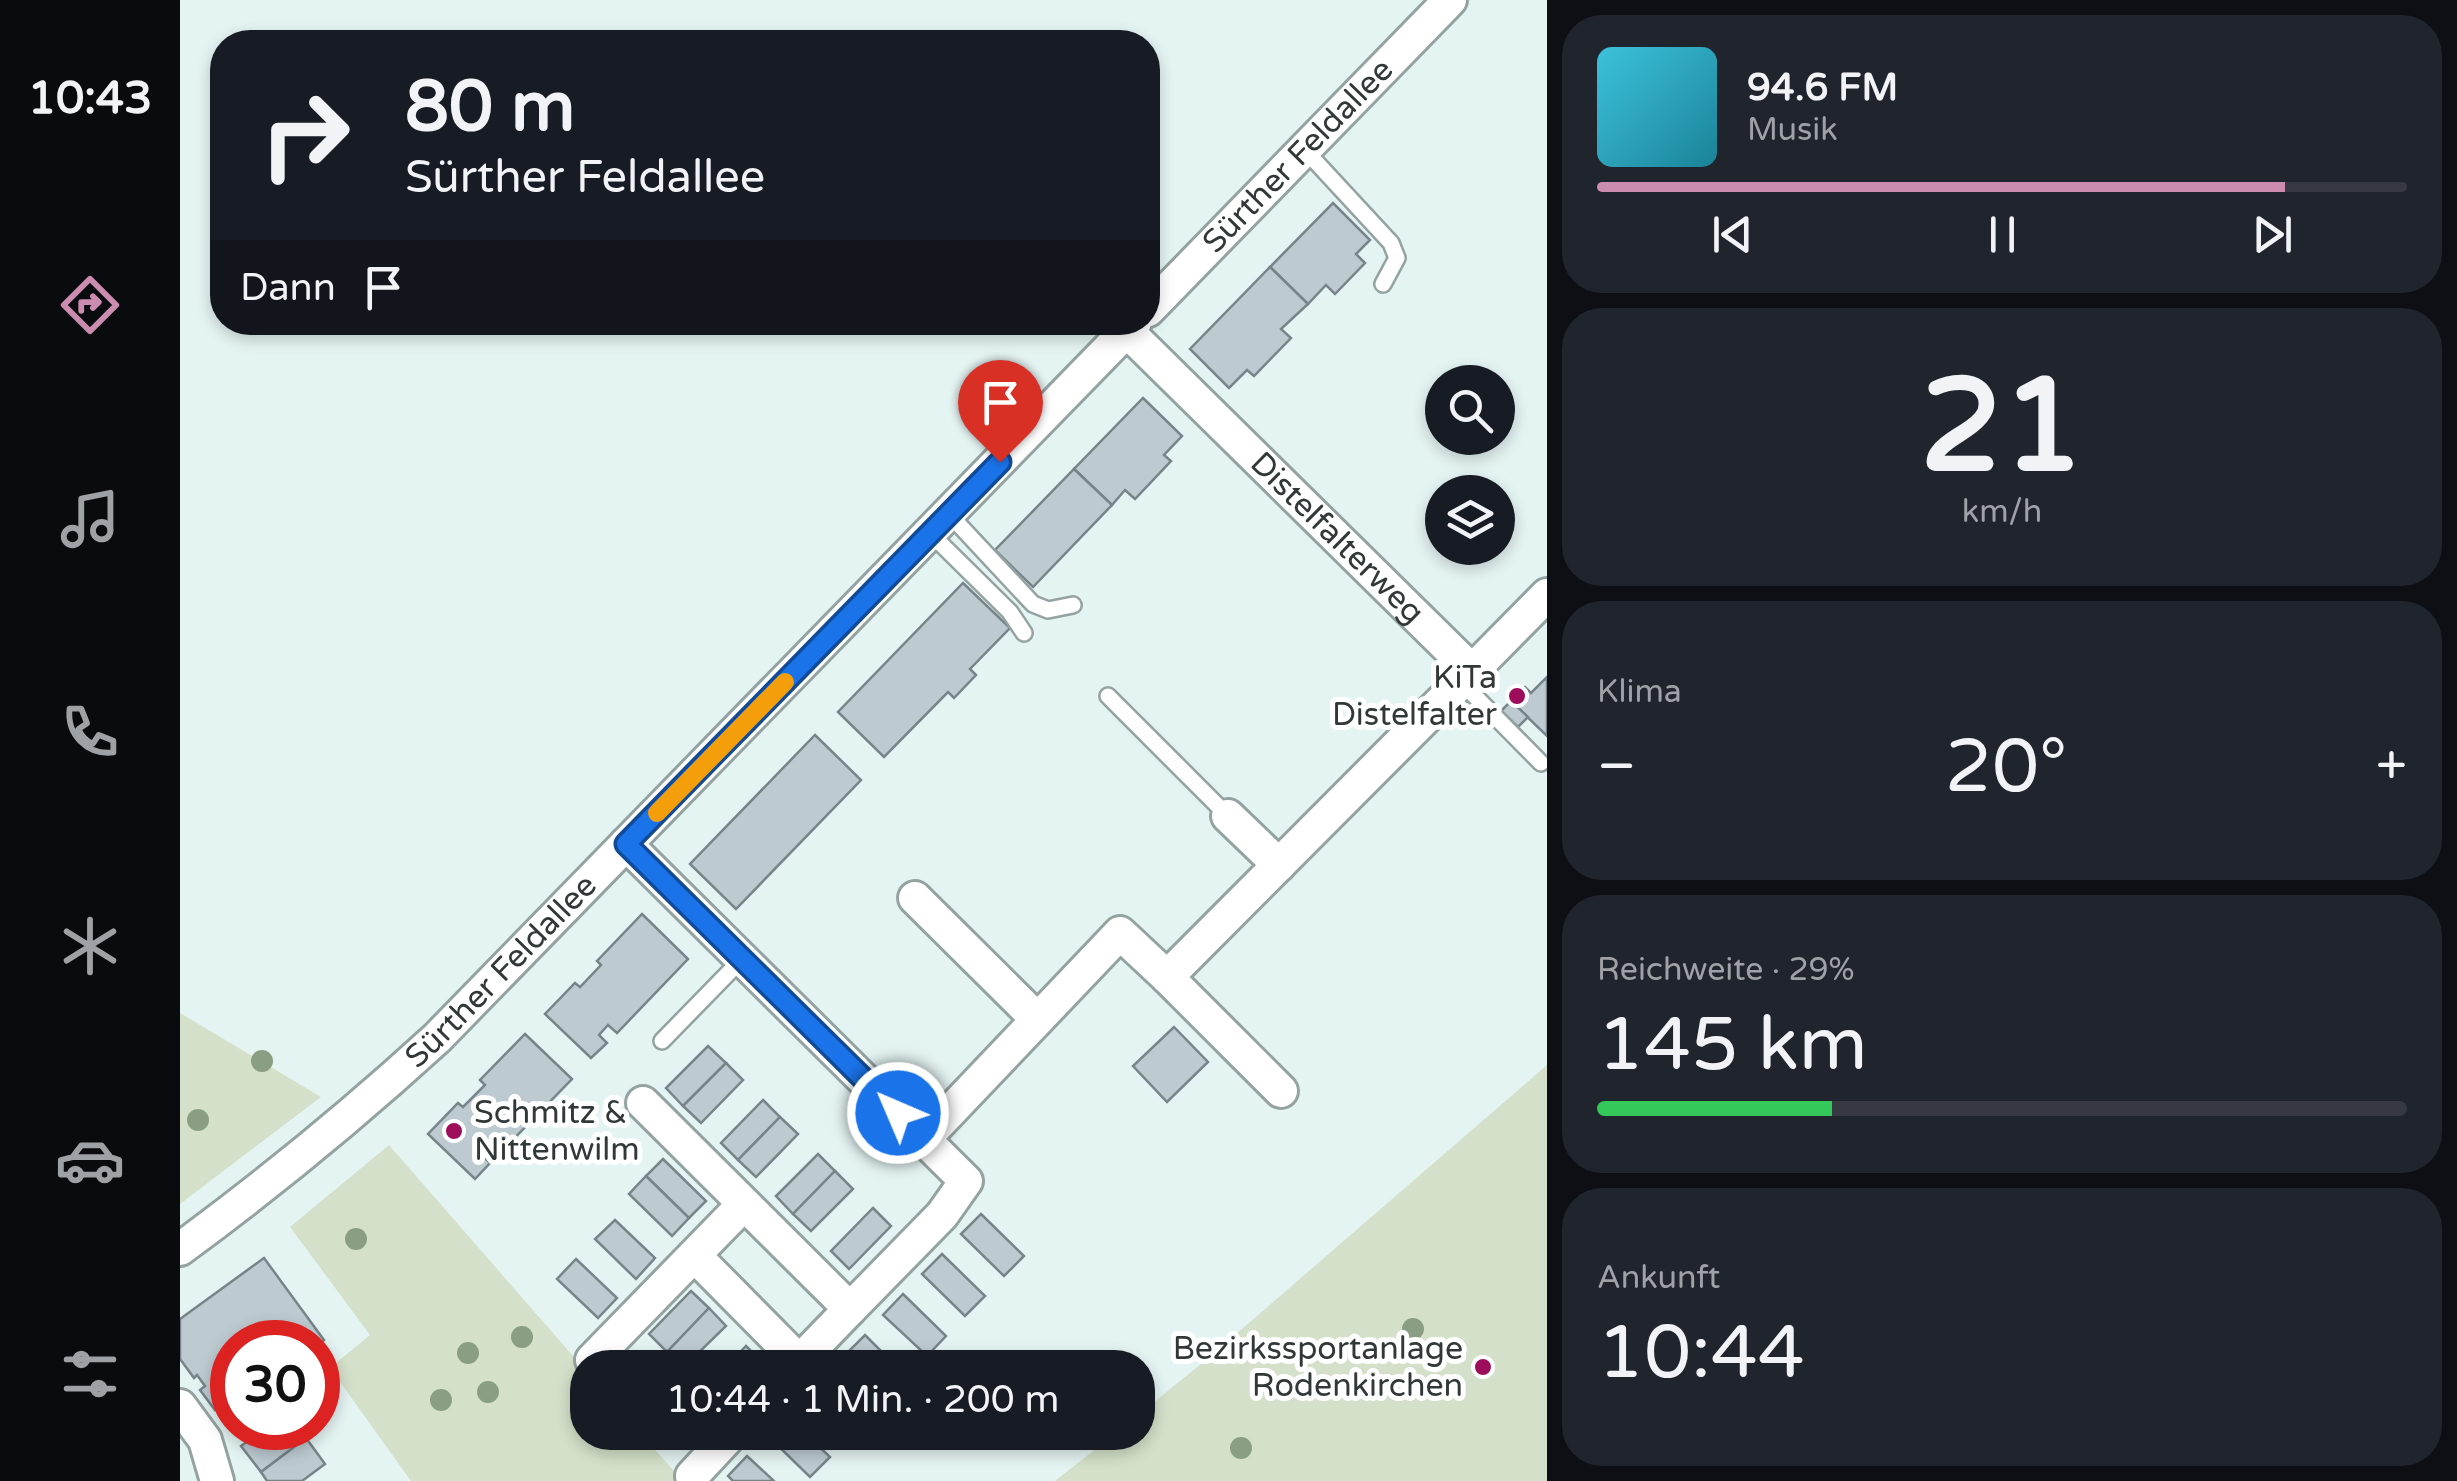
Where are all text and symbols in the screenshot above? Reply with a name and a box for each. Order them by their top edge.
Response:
street label: Sürther Feldallee [1195,51,1401,261]
text: 94.6 FM [1747,65,1898,111]
text: 80 m [405,66,575,150]
icon: right [240,70,370,200]
text: 10:43 [28,72,152,126]
text: Musik [1747,111,1838,149]
text: Sürther Feldallee [405,151,765,205]
icon: previous [1705,207,1760,262]
icon: pause [1975,207,2030,262]
icon: next [2245,207,2300,262]
icon: arrive [356,260,411,315]
text: Dann [240,265,336,311]
icon: directions [55,270,125,340]
text: 21 [1920,350,2084,506]
pin [958,360,1043,463]
map controls [1425,365,1515,565]
button: search [1425,365,1515,455]
icon: arrive [973,375,1028,430]
street label: Distelfalterweg [1242,444,1432,632]
button: layers [1425,475,1515,565]
icon: music [55,484,125,554]
text: km/h [1962,493,2042,531]
place label: KiTa Distelfalter [1332,659,1498,734]
text: Klima [1597,673,1682,711]
marker: KiTa Distelfalter [1506,685,1528,707]
icon: phone [55,697,125,767]
text: 20° [1945,722,2067,812]
text: − [1597,734,1636,800]
text: + [2376,734,2407,800]
street label: Sürther Feldallee [398,867,605,1076]
icon: climate [55,911,125,981]
text: Reichweite · 29% [1597,951,1855,989]
text: 145 km [1597,1000,1868,1090]
position arrow [846,1061,950,1165]
place label: Schmitz & Nittenwilm [474,1094,640,1169]
marker: Schmitz & Nittenwilm [443,1120,465,1142]
icon: car [55,1125,125,1195]
text: Ankunft [1597,1259,1720,1297]
text: 10:44 [1597,1308,1805,1398]
speed limit sign: 30 [210,1320,340,1450]
place label: Bezirkssportanlage Rodenkirchen [1173,1330,1463,1405]
icon: filters [55,1339,125,1409]
marker: Bezirkssportanlage Rodenkirchen [1472,1356,1494,1378]
text: 10:44 · 1 Min. · 200 m [666,1377,1059,1423]

